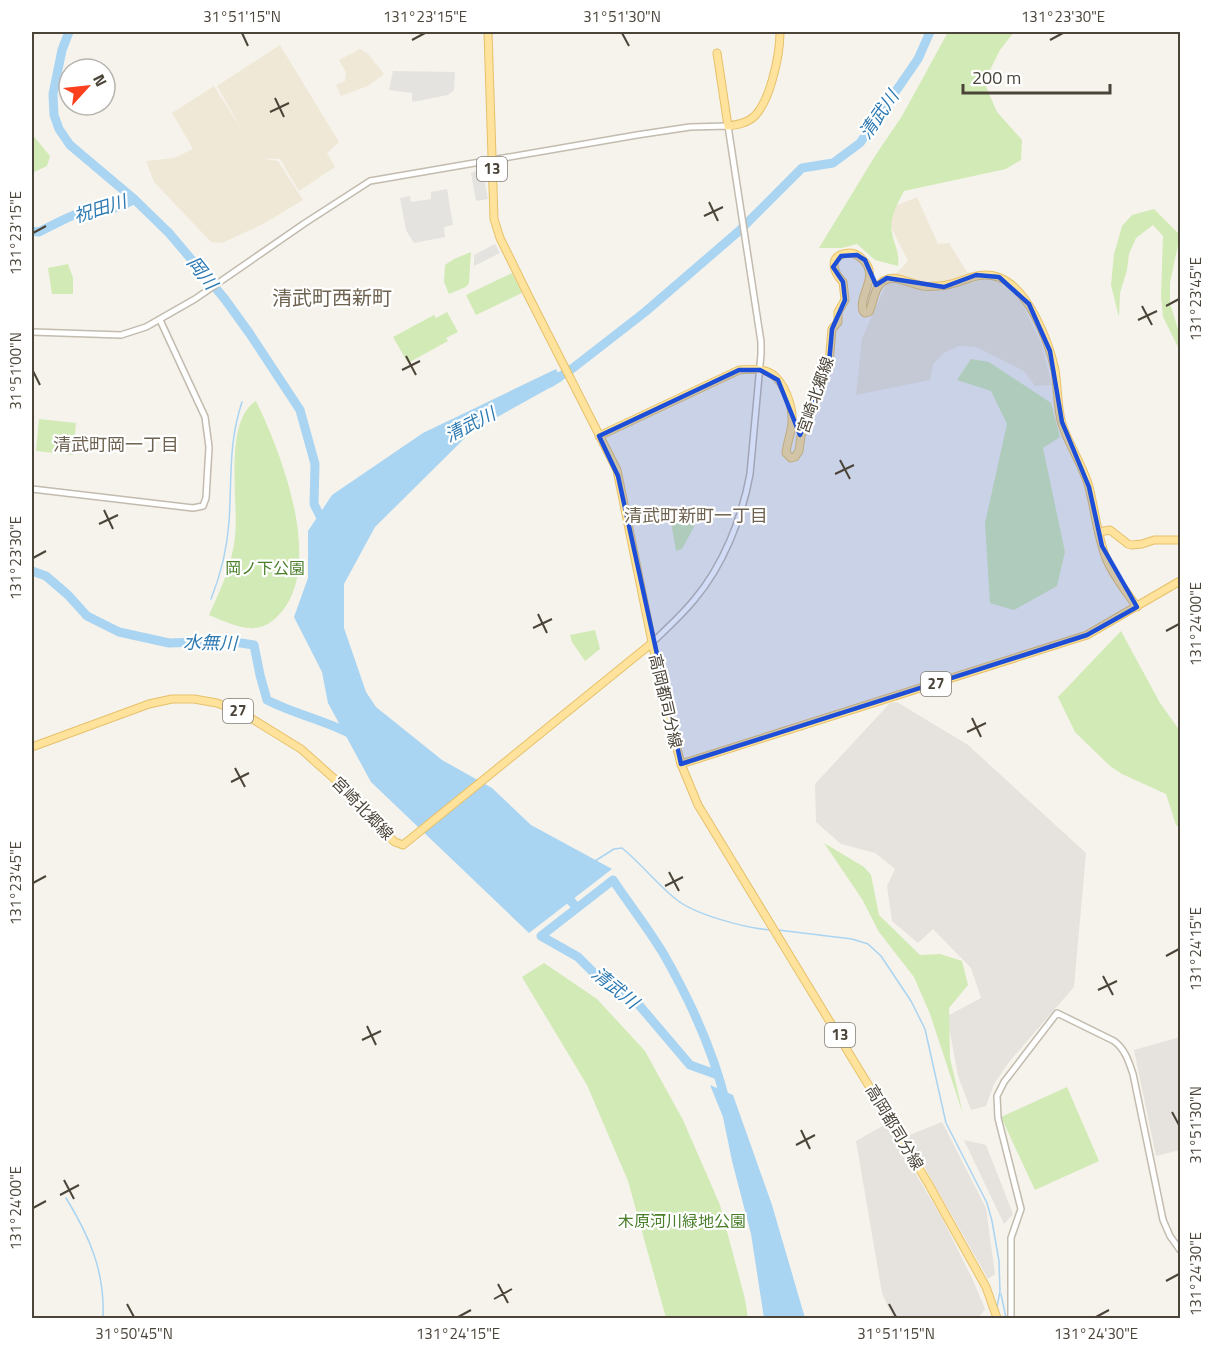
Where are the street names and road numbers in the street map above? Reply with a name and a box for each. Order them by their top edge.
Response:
road number: 13 [477,157,507,181]
street label: 宮崎北郷線 [791,353,839,437]
street label: 高岡都司分線 [644,652,688,750]
road number: 27 [921,672,951,696]
road number: 27 [223,699,253,723]
street label: 宮崎北郷線 [327,771,399,845]
road number: 13 [825,1023,855,1047]
street label: 高岡都司分線 [860,1080,930,1174]

